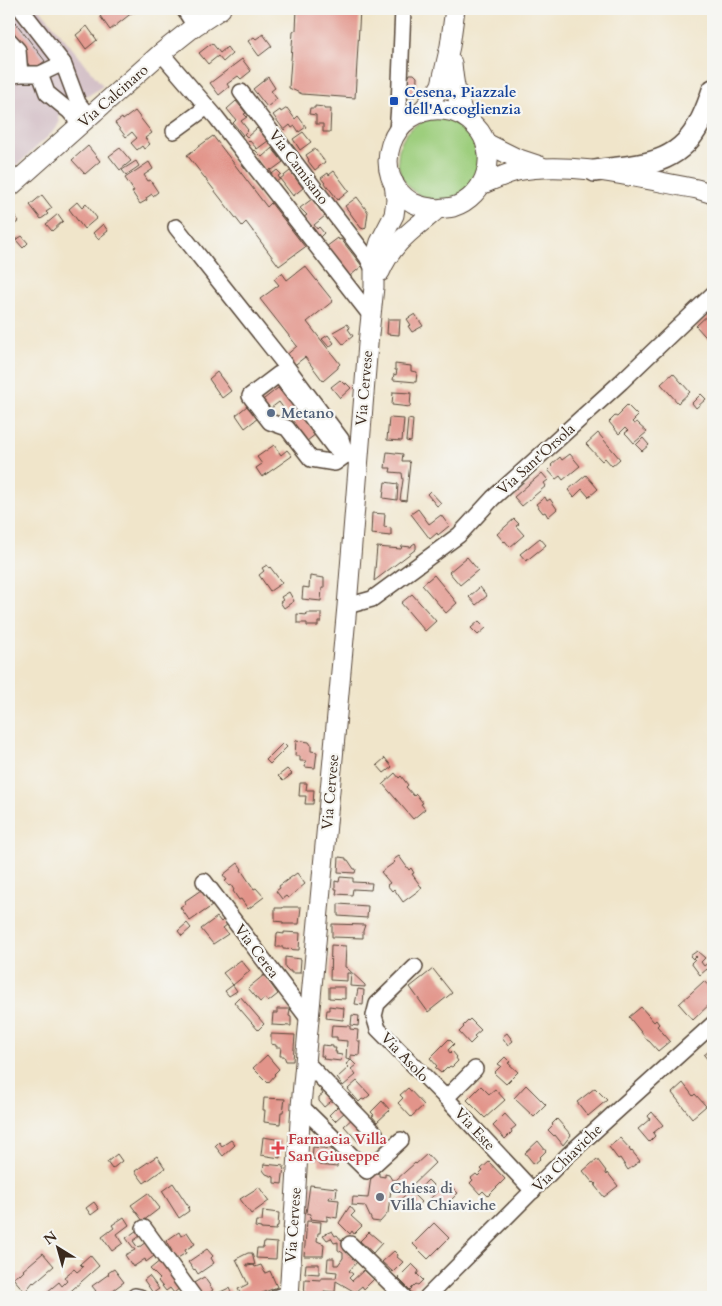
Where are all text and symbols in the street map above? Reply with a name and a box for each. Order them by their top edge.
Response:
street label: Via Calcinaro [74,60,152,132]
place label: Cesena, Piazzale dell'Accoglienzia [404,82,521,119]
marker: Cesena, Piazzale dell'Accoglienzia [388,95,400,107]
street label: Via Camisano [264,126,334,208]
street label: Via Cervese [351,349,377,427]
place label: Metano [281,403,334,423]
marker: Metano [265,407,277,419]
street label: Via Sant'Orsola [493,418,580,499]
street label: Via Cervese [317,753,343,831]
street label: Via Cerea [230,920,284,983]
street label: Via Asolo [376,1028,434,1086]
street label: Via Este [450,1103,500,1155]
street label: Via Chiaviche [528,1119,606,1196]
place label: Farmacia Villa San Giuseppe [288,1129,388,1166]
marker: Farmacia Villa San Giuseppe [272,1142,284,1154]
place label: Chiesa di Villa Chiaviche [390,1178,496,1215]
street label: Via Cervese [280,1186,306,1263]
marker: Chiesa di Villa Chiaviche [374,1191,386,1203]
north arrow [32,1224,82,1274]
text: N [40,1227,61,1249]

